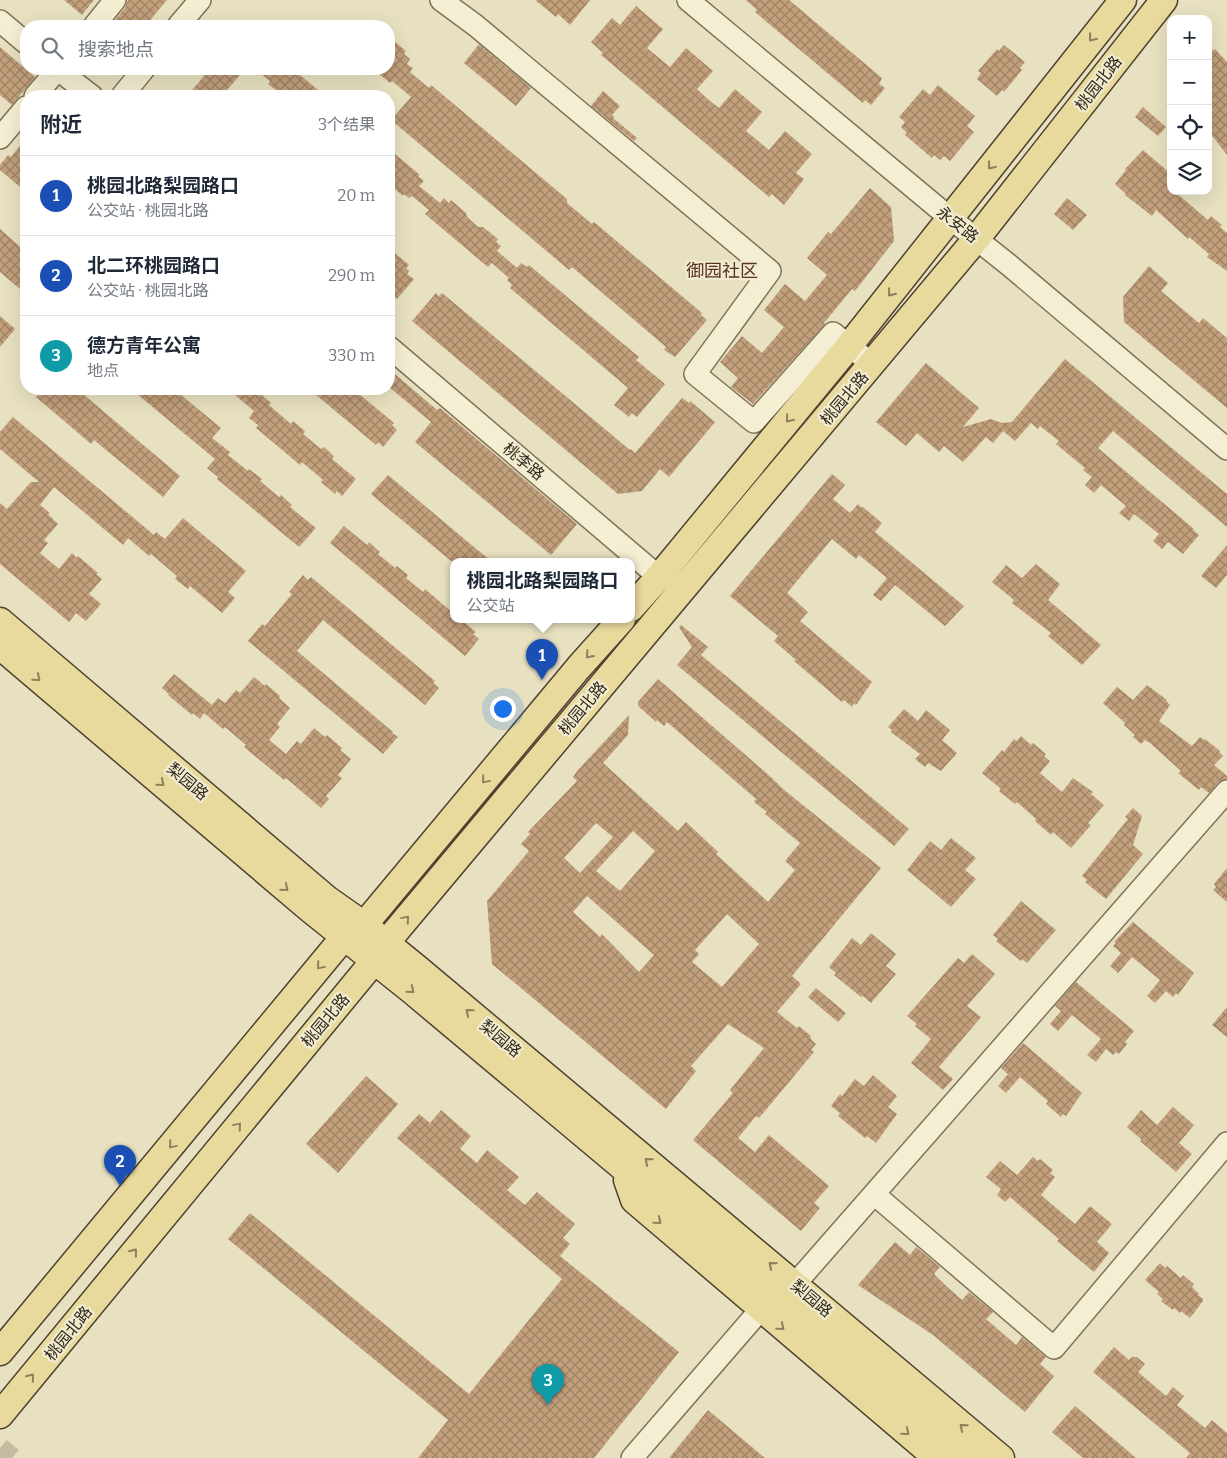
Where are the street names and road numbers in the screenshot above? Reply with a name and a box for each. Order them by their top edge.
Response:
street label: 桃园北路 [1071,52,1126,114]
street label: 永安路 [933,202,982,247]
street label: 桃园北路 [817,368,872,429]
street label: 桃李路 [499,439,548,484]
street label: 桃园北路 [555,678,610,739]
street label: 梨园路 [163,759,212,804]
street label: 桃园北路 [298,990,353,1051]
street label: 梨园路 [476,1016,525,1061]
street label: 梨园路 [787,1276,836,1321]
street label: 桃园北路 [41,1302,96,1364]

